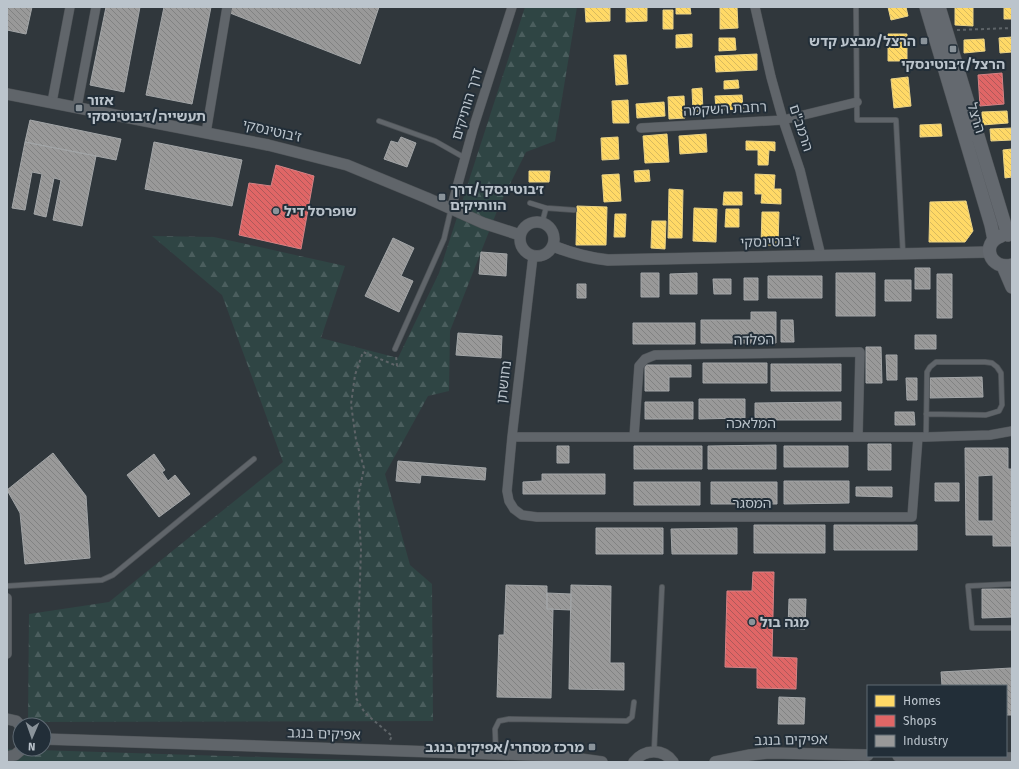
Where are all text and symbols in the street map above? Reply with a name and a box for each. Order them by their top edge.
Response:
place label: הרצל/מבצע קדש [809,33,916,50]
marker: הרצל/מבצע קדש [919,36,929,46]
marker: הרצל/ז׳בוטינסקי [948,44,958,54]
place label: הרצל/ז׳בוטינסקי [901,56,1005,73]
street label: דרך הותיקים [448,66,486,142]
place label: אזור תעשייה/ז׳בוטינסקי [87,92,206,125]
street label: רחבת השקמה [683,98,767,120]
street label: הרצל [963,101,989,135]
street label: הרמב"ם [785,102,817,154]
marker: אזור תעשייה/ז׳בוטינסקי [74,103,84,113]
street label: ז'בוטינסקי [241,116,303,146]
place label: ז׳בוטינסקי/דרך הוותיקים [450,181,544,214]
marker: ז׳בוטינסקי/דרך הוותיקים [437,192,447,202]
place label: שופרסל דיל [284,203,356,220]
marker: שופרסל דיל [271,206,281,216]
street label: ז'בוטינסקי [740,233,800,251]
street label: הפלדה [734,331,774,349]
street label: נחושתן [493,360,515,404]
street label: המלאכה [726,415,776,432]
street label: המסגר [732,495,772,512]
place label: מגה בול [760,614,809,631]
marker: מגה בול [747,617,757,627]
legend [867,685,1007,757]
text: Homes [903,694,941,708]
text: Shops [903,714,937,728]
north arrow [12,717,52,757]
street label: אפיקים בנגב [287,724,361,744]
street label: אפיקים בנגב [754,731,828,749]
text: Industry [903,734,948,748]
place label: מרכז מסחרי/אפיקים בנגב [425,739,584,756]
text: N [28,740,36,753]
marker: מרכז מסחרי/אפיקים בנגב [587,742,597,752]

